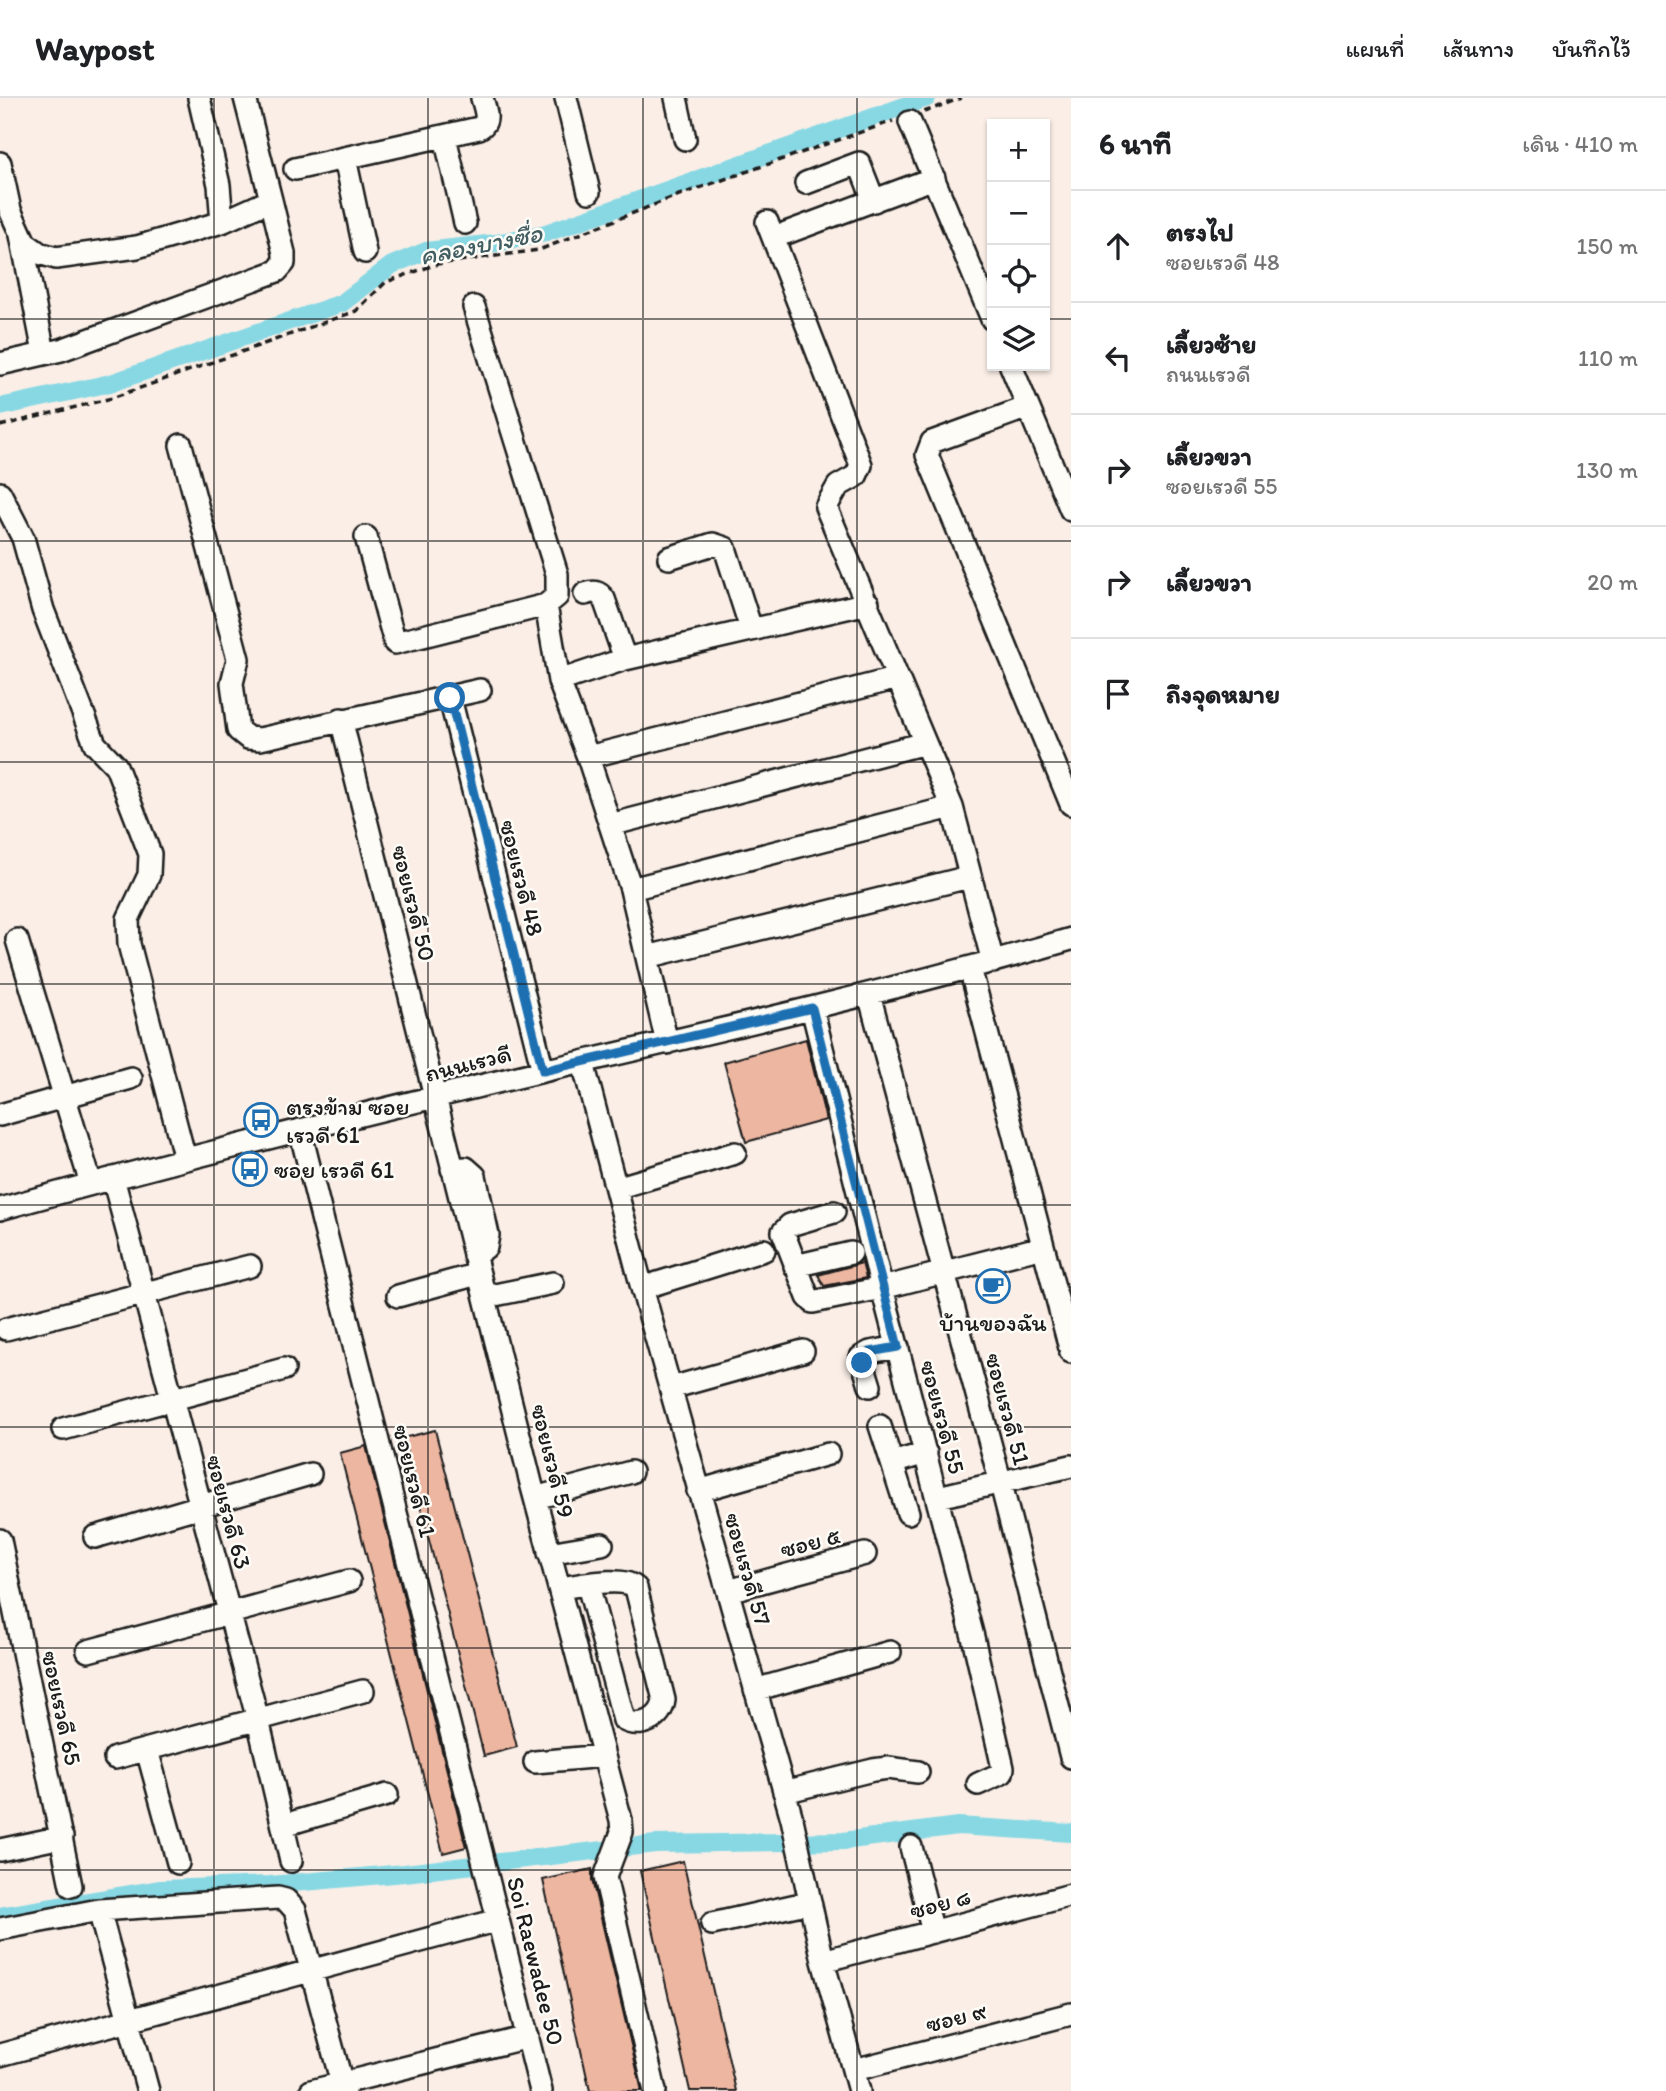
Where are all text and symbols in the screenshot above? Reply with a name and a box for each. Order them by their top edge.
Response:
text: Waypost [35,29,155,68]
text: แผนที่ [1345,34,1404,63]
text: เส้นทาง [1442,34,1514,63]
text: บันทึกไว้ [1552,34,1631,63]
map controls [987,119,1050,371]
button: + [987,119,1050,182]
text: 6 นาที [1099,125,1172,162]
text: เดิน · 410 m [1522,130,1638,158]
button: − [987,182,1050,245]
water label: คลองบางซื่อ [417,216,546,272]
text: ตรงไป [1166,216,1234,248]
icon: ahead [1099,227,1137,265]
text: 150 m [1577,232,1638,260]
button: locate [987,245,1050,308]
text: ซอยเรวดี 48 [1166,248,1280,276]
button: layers [987,308,1050,371]
text: เลี้ยวซ้าย [1166,328,1256,360]
icon: left [1099,339,1137,377]
text: 110 m [1578,344,1638,372]
text: ถนนเรวดี [1166,360,1251,388]
text: เลี้ยวขวา [1166,440,1252,472]
icon: right [1099,451,1137,489]
text: 130 m [1576,456,1638,484]
text: ซอยเรวดี 55 [1166,472,1277,500]
icon: right [1099,563,1137,601]
text: เลี้ยวขวา [1166,566,1252,598]
text: 20 m [1587,568,1638,596]
icon: arrive [1099,675,1137,713]
text: ถึงจุดหมาย [1166,678,1280,710]
route start [434,682,465,713]
street label: ซอยเรวดี 48 [494,817,550,939]
street label: ซอยเรวดี 50 [386,842,442,964]
street label: ถนนเรวดี [422,1038,514,1088]
place label: ตรงข้าม ซอย เรวดี 61 [286,1092,409,1149]
bus stop icon: ตรงข้าม ซอย เรวดี 61 [242,1101,280,1139]
bus stop icon: ซอย เรวดี 61 [231,1150,269,1188]
place label: ซอย เรวดี 61 [274,1155,394,1184]
cafe icon: บ้านของฉัน [974,1267,1012,1305]
place label: บ้านของฉัน [939,1308,1047,1337]
route end [846,1347,877,1378]
street label: ซอยเรวดี 51 [979,1350,1037,1468]
street label: ซอยเรวดี 55 [914,1357,972,1477]
street label: ซอยเรวดี 59 [525,1401,581,1521]
street label: ซอยเรวดี 61 [387,1422,443,1540]
street label: ซอยเรวดี 63 [200,1452,258,1572]
street label: ซอยเรวดี 57 [718,1510,778,1629]
street label: ซอย ๕ [777,1520,843,1564]
street label: ซอยเรวดี 65 [36,1648,88,1768]
street label: Soi Raewadee 50 [501,1874,571,2048]
street label: ซอย ๘ [906,1881,974,1925]
street label: ซอย ๙ [923,1995,990,2038]

